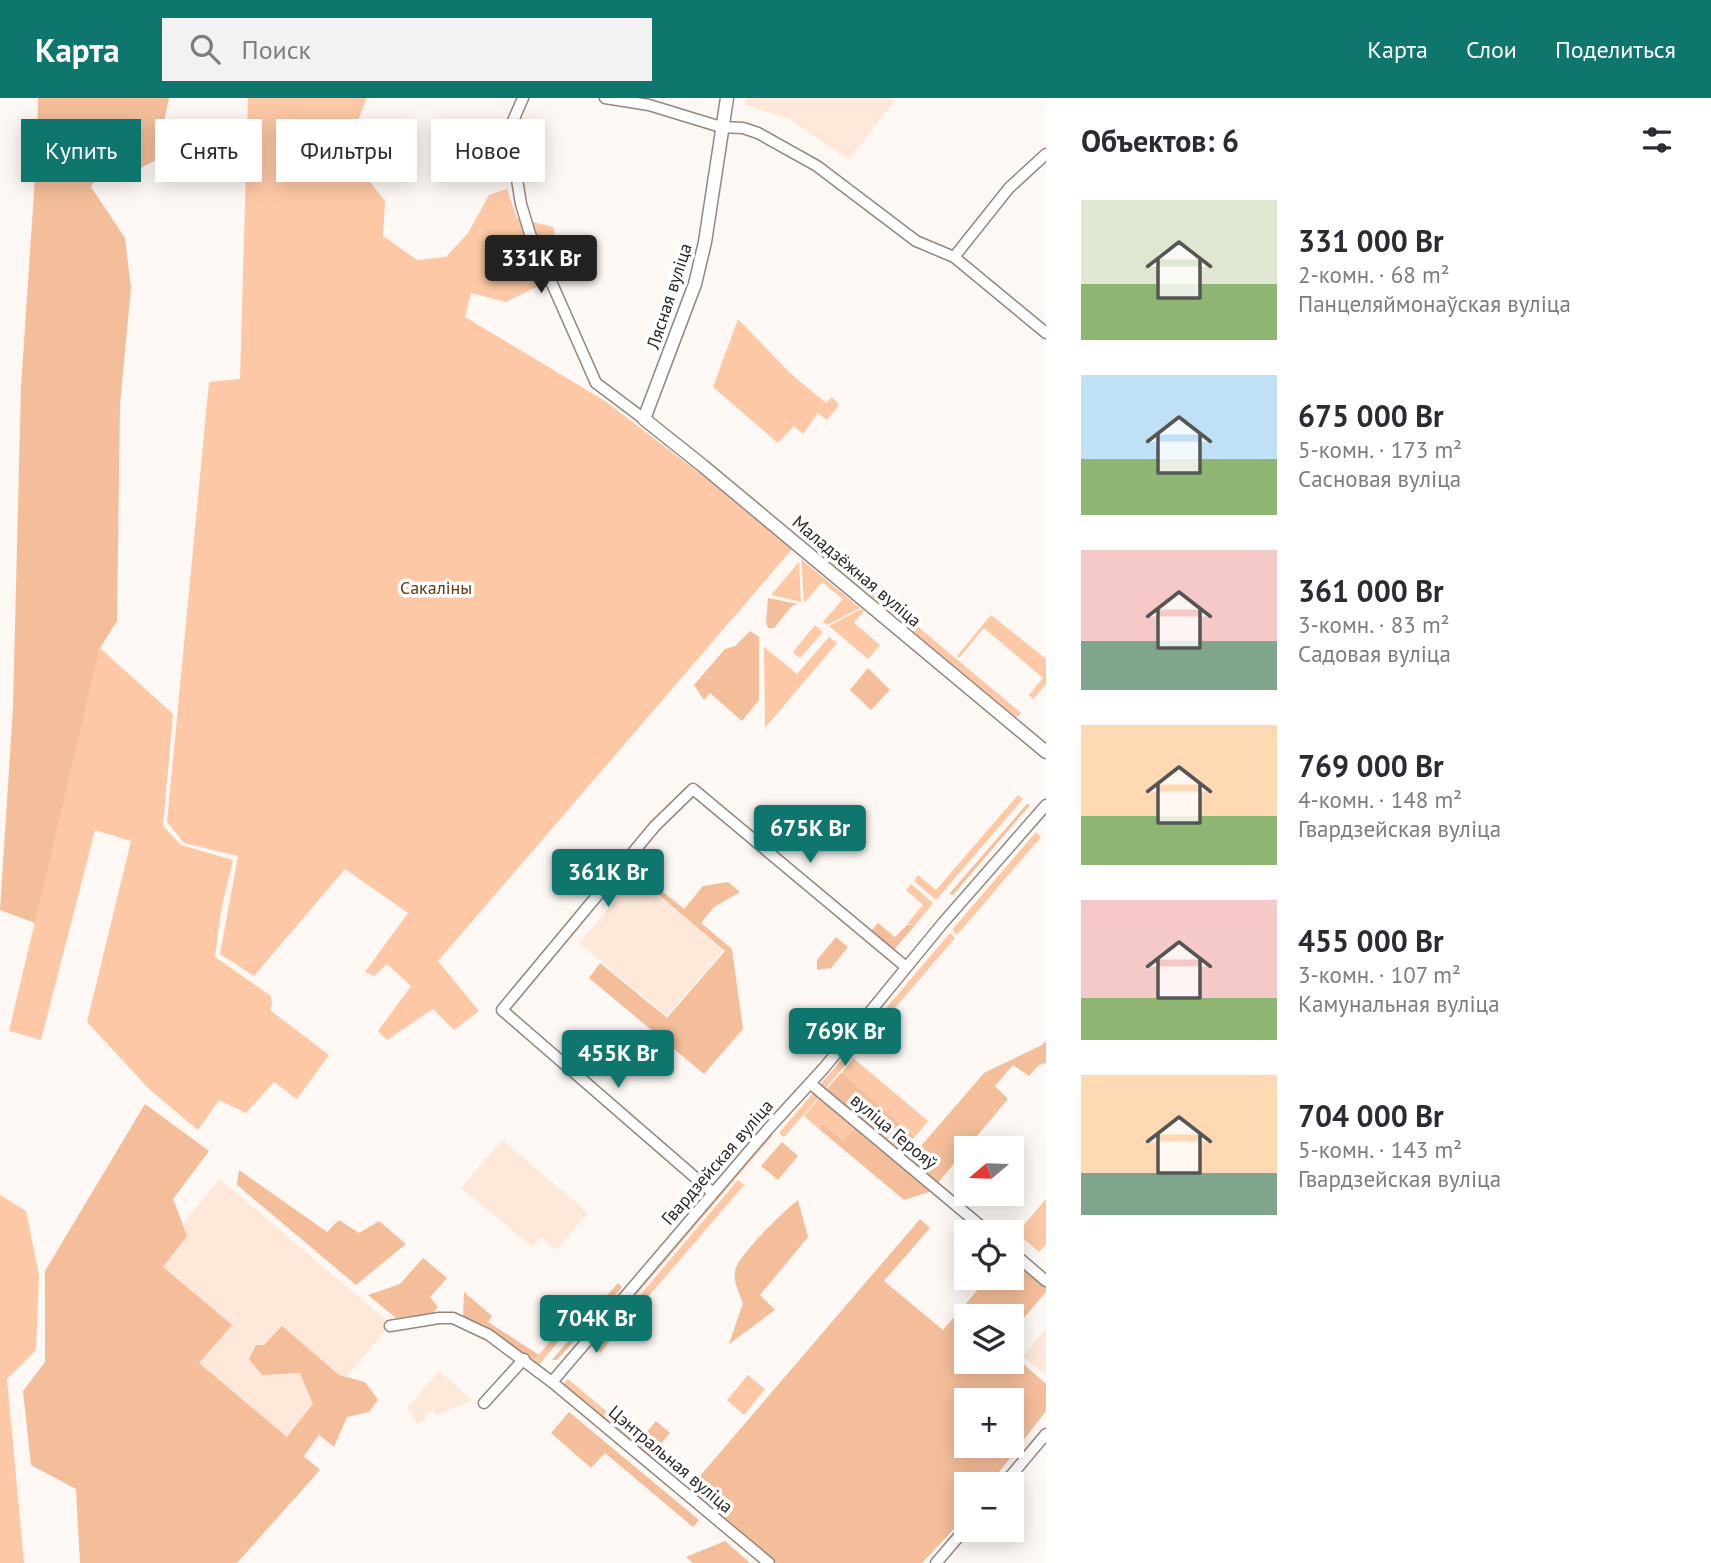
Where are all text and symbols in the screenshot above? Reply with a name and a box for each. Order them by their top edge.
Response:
search box [162,18,652,81]
text: Карта [35,28,120,71]
icon: search [186,30,224,68]
text: Поиск [242,33,311,66]
text: Карта [1367,34,1428,65]
text: Слои [1466,34,1517,65]
text: Поделиться [1555,34,1676,65]
chip: Купить [21,119,141,182]
chip: Снять [155,119,262,182]
chip: Фильтры [276,119,417,182]
chip: Новое [431,119,545,182]
text: Объектов: 6 [1081,121,1239,160]
icon: filters [1638,121,1676,159]
text: 331 000 Br [1298,221,1444,260]
icon: home [1137,228,1221,312]
pin: 331K Br [476,236,606,295]
street label: Лясная вуліца [641,240,697,353]
text: 331K Br [501,243,581,272]
text: 2-комн. · 68 m² [1298,260,1450,289]
text: Панцеляймонаўская вуліца [1298,289,1571,318]
text: 675 000 Br [1298,396,1444,435]
icon: home [1137,403,1221,487]
text: 5-комн. · 173 m² [1298,435,1462,464]
text: Сасновая вуліца [1298,464,1461,493]
street label: Маладзёжная вуліца [788,510,926,632]
text: 361 000 Br [1298,571,1444,610]
park label: Сакаліны [400,576,472,599]
icon: home [1137,578,1221,662]
text: 3-комн. · 83 m² [1298,610,1450,639]
text: Садовая вуліца [1298,639,1451,668]
text: 769 000 Br [1298,746,1444,785]
icon: home [1137,753,1221,837]
text: 4-комн. · 148 m² [1298,785,1462,814]
pin: 675K Br [745,806,875,865]
text: 675K Br [770,813,850,842]
text: Гвардзейская вуліца [1298,814,1501,843]
pin: 361K Br [543,850,673,909]
text: 361K Br [568,857,648,886]
text: 455 000 Br [1298,921,1444,960]
icon: home [1137,928,1221,1012]
text: 3-комн. · 107 m² [1298,960,1461,989]
text: Камунальная вуліца [1298,989,1500,1018]
pin: 769K Br [780,1009,910,1068]
text: 769K Br [805,1016,885,1045]
pin: 455K Br [553,1030,683,1090]
text: 455K Br [578,1038,658,1067]
street label: вуліца Герояў [846,1088,942,1174]
street label: Гвардзейская вуліца [656,1094,778,1230]
text: 704 000 Br [1298,1096,1444,1135]
icon: home [1137,1103,1221,1187]
text: 5-комн. · 143 m² [1298,1135,1462,1164]
north arrow [954,1136,1024,1206]
map controls [954,1136,1024,1542]
text: Гвардзейская вуліца [1298,1164,1501,1193]
button: locate [954,1220,1024,1290]
pin: 704K Br [531,1296,661,1355]
text: 704K Br [556,1303,636,1332]
button: layers [954,1304,1024,1374]
button: + [954,1388,1024,1458]
street label: Цэнтральная вуліца [604,1400,738,1518]
button: − [954,1472,1024,1542]

